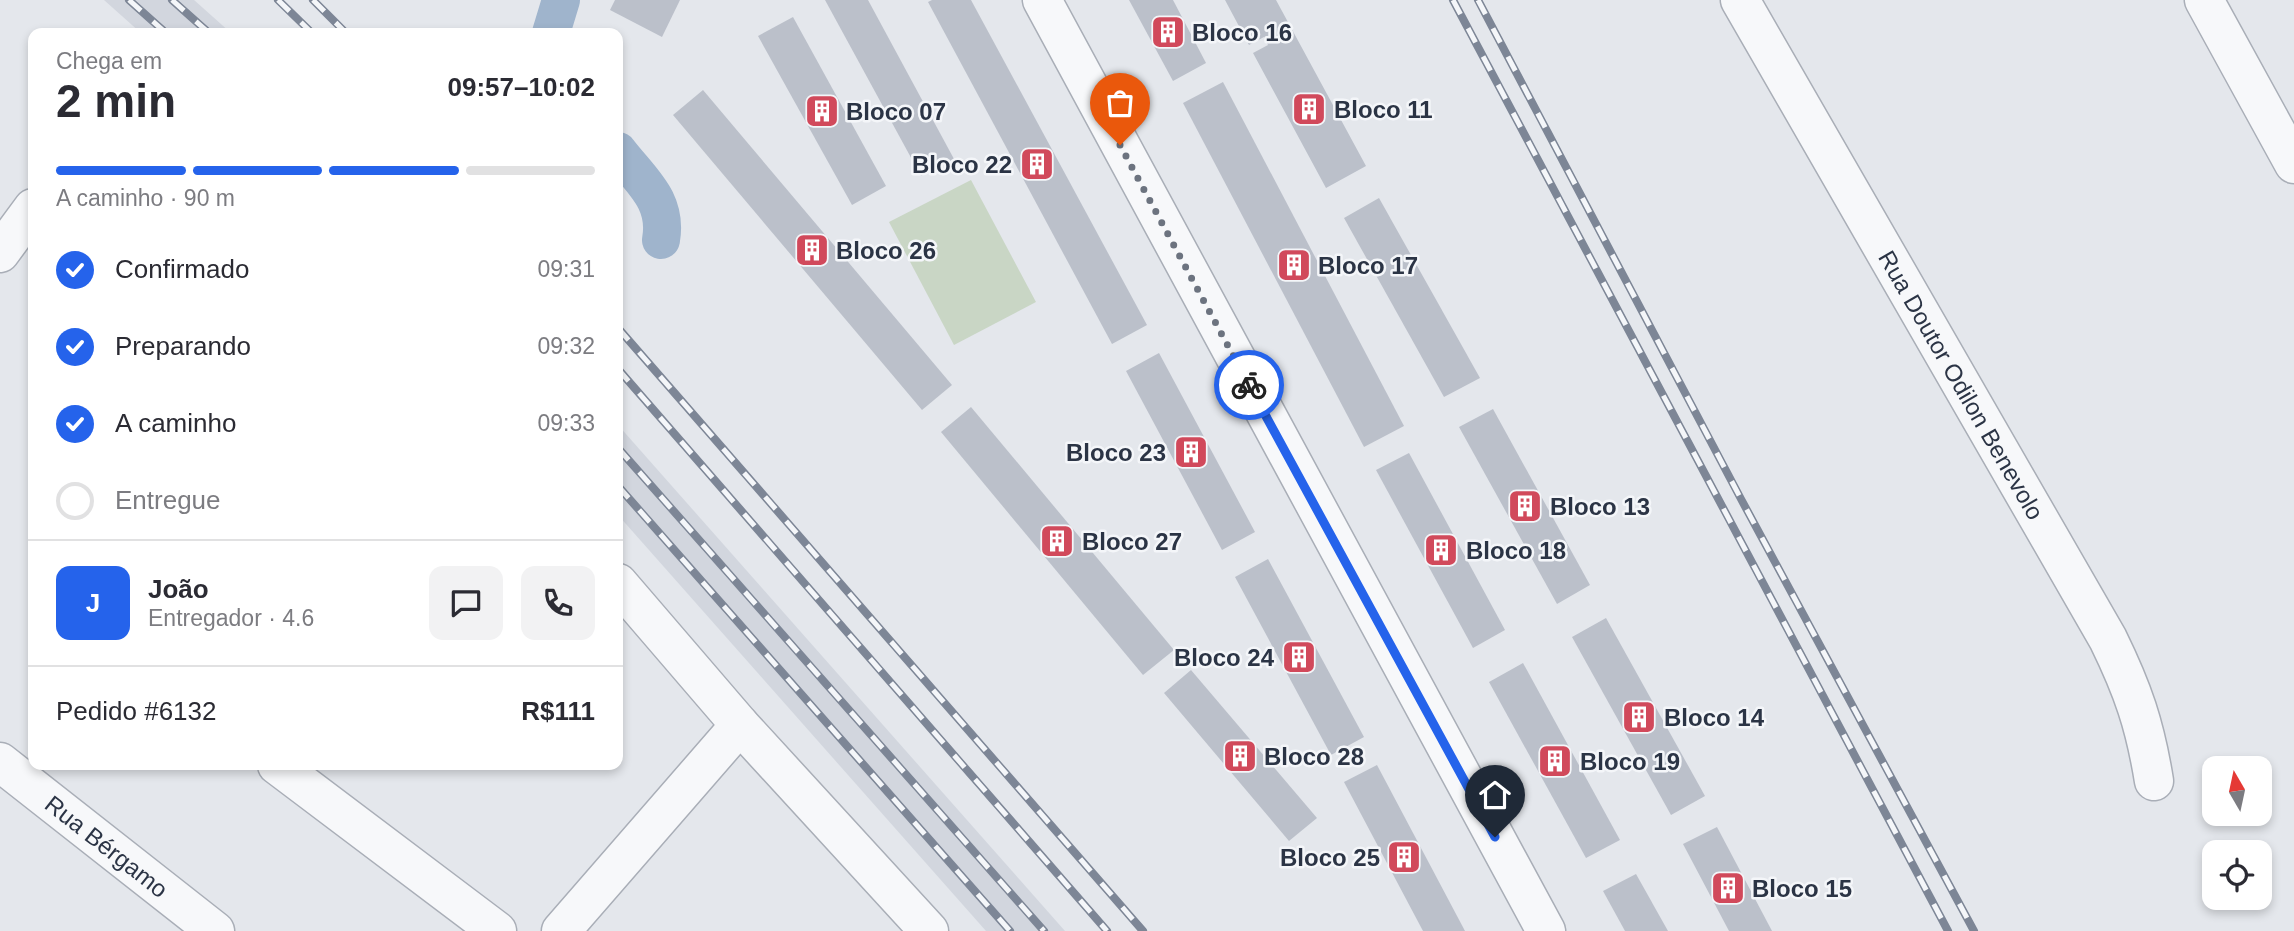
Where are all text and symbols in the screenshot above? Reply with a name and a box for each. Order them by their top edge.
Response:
building icon: Bloco 16 [1149,13,1187,51]
place label: Bloco 16 [1192,19,1292,46]
text: Chega em [56,48,162,74]
text: 09:57–10:02 [448,72,595,102]
pin [1090,73,1150,145]
text: 2 min [56,75,176,127]
icon: bag [1101,84,1139,122]
building icon: Bloco 11 [1290,90,1328,128]
building icon: Bloco 07 [803,92,841,130]
place label: Bloco 11 [1334,96,1433,123]
place label: Bloco 07 [846,98,946,125]
building icon: Bloco 22 [1018,145,1056,183]
place label: Bloco 22 [912,151,1012,178]
text: A caminho · 90 m [56,185,235,211]
building icon: Bloco 26 [793,231,831,269]
place label: Bloco 26 [836,237,936,264]
building icon: Bloco 17 [1275,246,1313,284]
street label: Rua Doutor Odilon Benevolo [1874,246,2050,524]
icon: check [56,251,94,289]
place label: Bloco 17 [1318,252,1418,279]
text: Confirmado [115,254,249,284]
text: 09:31 [537,256,595,282]
icon: check [56,328,94,366]
text: Preparando [115,331,251,361]
text: 09:32 [537,333,595,359]
courier [1214,350,1284,420]
icon: bike [1230,366,1268,404]
icon: check [56,405,94,443]
text: A caminho [115,408,236,438]
text: 09:33 [537,410,595,436]
building icon: Bloco 23 [1172,433,1210,471]
place label: Bloco 23 [1066,439,1166,466]
text: Entregue [115,485,221,515]
building icon: Bloco 13 [1506,487,1544,525]
place label: Bloco 13 [1550,493,1650,520]
building icon: Bloco 27 [1038,522,1076,560]
place label: Bloco 27 [1082,528,1182,555]
building icon: Bloco 18 [1422,531,1460,569]
place label: Bloco 18 [1466,537,1566,564]
button: chat [429,566,503,640]
button: phone [521,566,595,640]
text: João [148,574,209,604]
text: J [86,588,100,618]
text: Entregador · 4.6 [148,605,314,631]
building icon: Bloco 24 [1280,638,1318,676]
place label: Bloco 24 [1174,644,1275,671]
text: Pedido #6132 [56,696,216,726]
text: R$111 [521,696,595,726]
building icon: Bloco 14 [1620,698,1658,736]
place label: Bloco 14 [1664,704,1765,731]
building icon: Bloco 28 [1221,737,1259,775]
building icon: Bloco 19 [1536,742,1574,780]
place label: Bloco 28 [1264,743,1364,770]
place label: Bloco 19 [1580,748,1680,775]
north arrow [2202,756,2272,826]
map controls [2202,756,2272,910]
pin [1465,765,1525,837]
icon: home [1476,776,1514,814]
street label: Rua Bérgamo [40,790,174,902]
building icon: Bloco 25 [1385,838,1423,876]
button: locate [2202,840,2272,910]
place label: Bloco 25 [1280,844,1380,871]
building icon: Bloco 15 [1709,869,1747,907]
place label: Bloco 15 [1752,875,1852,902]

